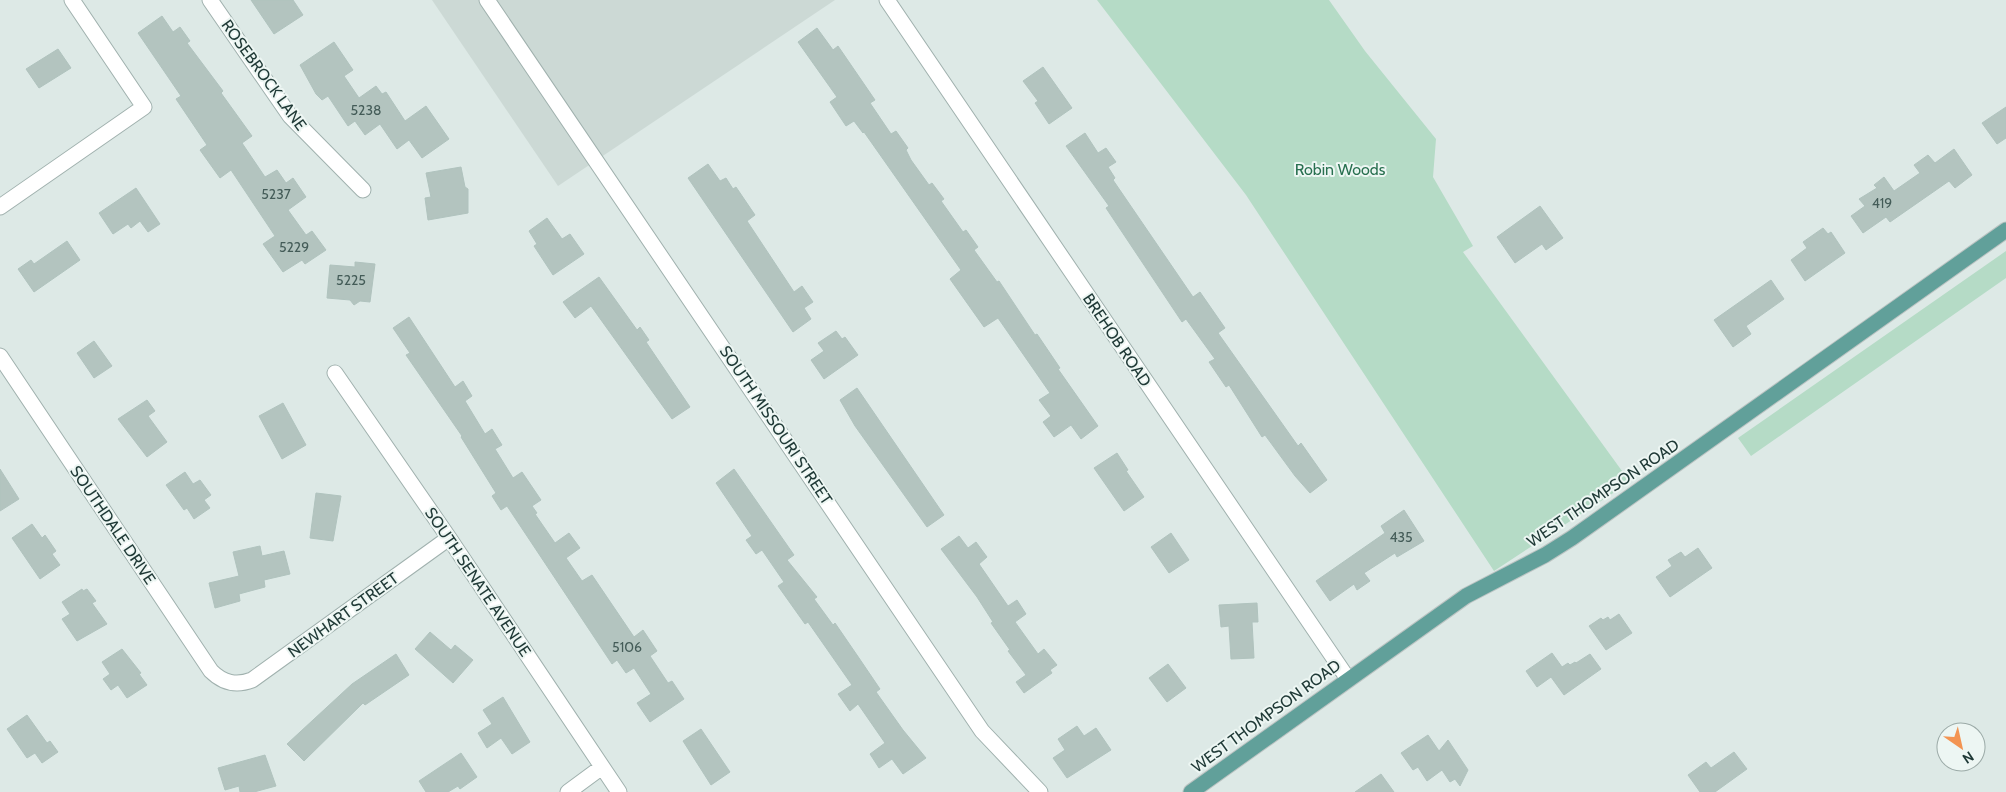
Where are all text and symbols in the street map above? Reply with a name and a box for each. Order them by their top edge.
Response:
street label: ROSEBROCK LANE [217,16,311,134]
house number: 5238 [351,101,381,119]
park label: Robin Woods [1295,160,1386,179]
house number: 5237 [261,185,291,203]
house number: 419 [1872,194,1892,212]
house number: 5229 [279,238,309,256]
house number: 5225 [336,271,366,289]
street label: BREHOB ROAD [1079,290,1155,390]
street label: SOUTH MISSOURI STREET [716,342,837,508]
street label: WEST THOMPSON ROAD [1523,435,1683,551]
street label: SOUTHDALE DRIVE [66,462,160,588]
street label: SOUTH SENATE AVENUE [421,504,535,660]
house number: 435 [1389,528,1413,546]
street label: NEWHART STREET [284,568,402,661]
house number: 5106 [612,638,642,656]
street label: WEST THOMPSON ROAD [1188,656,1344,776]
north arrow [1936,722,1986,772]
text: N [1959,748,1977,768]

